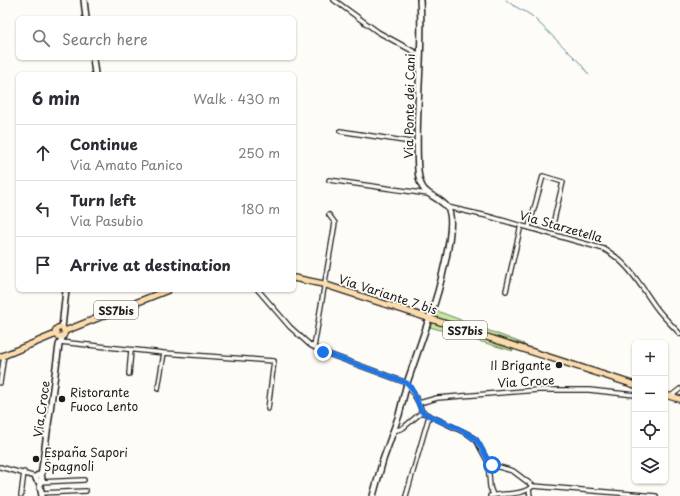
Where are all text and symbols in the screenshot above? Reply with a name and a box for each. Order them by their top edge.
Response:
search box [16,16,296,60]
icon: search [30,27,52,49]
text: Search here [62,27,148,50]
street label: Via Ponte dei Cani [399,53,419,159]
text: 6 min [32,85,80,111]
text: Walk · 430 m [193,89,280,108]
text: Continue [70,132,138,155]
icon: ahead [32,142,54,164]
text: 250 m [238,143,280,162]
text: Via Amato Panico [70,155,183,174]
text: Turn left [70,188,136,211]
icon: left [32,198,54,220]
text: 180 m [241,199,280,218]
street label: Via Starzetella [517,206,605,247]
text: Via Pasubio [70,211,143,230]
text: Arrive at destination [70,253,231,276]
icon: arrive [32,254,54,276]
street label: Via Variante 7 bis [336,270,440,319]
road number: SS7bis [94,301,138,319]
road number: SS7bis [443,321,487,339]
map controls [632,340,668,484]
button: + [632,340,668,376]
route end [314,343,332,361]
place label: Il Brigante [490,356,551,374]
marker: Il Brigante [554,360,564,370]
street label: Via Croce [497,371,555,391]
button: − [632,376,668,412]
street label: Via Croce [28,380,54,438]
place label: Ristorante Fuoco Lento [70,383,139,415]
marker: Ristorante Fuoco Lento [57,394,67,404]
button: locate [632,412,668,448]
place label: España Sapori Spagnoli [44,443,128,475]
button: layers [632,448,668,484]
marker: España Sapori Spagnoli [31,454,41,464]
route start [483,456,501,474]

